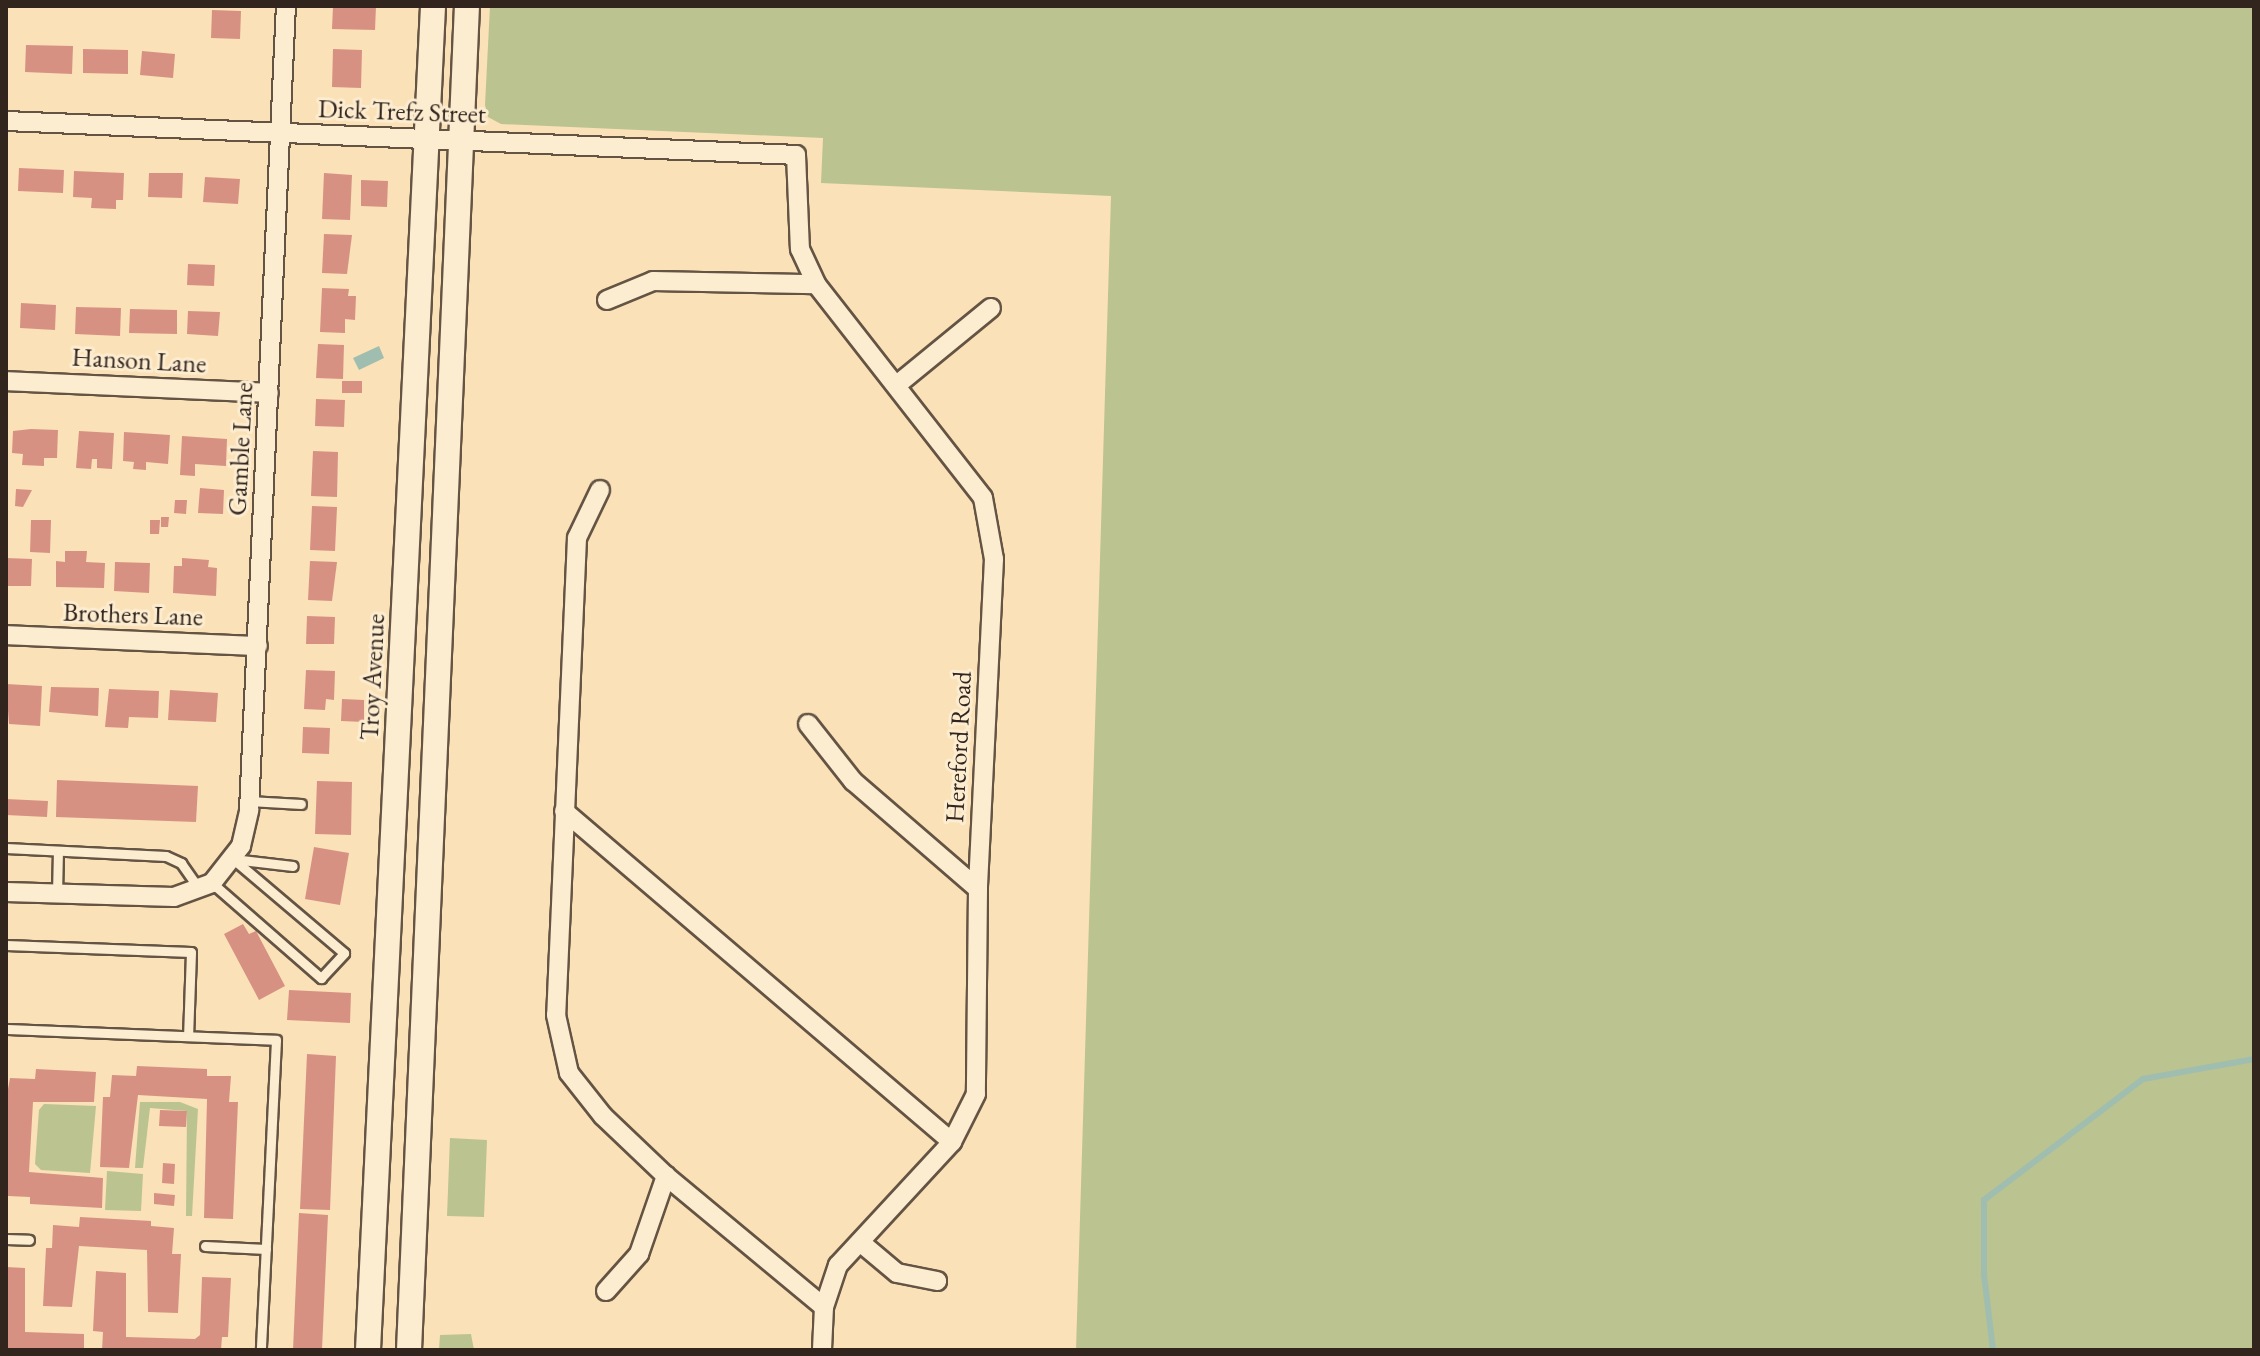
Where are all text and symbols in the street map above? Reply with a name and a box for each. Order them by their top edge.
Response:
street label: Dick Trefz Street [318,93,486,131]
street label: Hanson Lane [71,342,207,380]
street label: Gamble Lane [222,381,260,517]
street label: Brothers Lane [62,597,204,633]
street label: Troy Avenue [354,613,392,741]
street label: Hereford Road [939,670,979,824]

